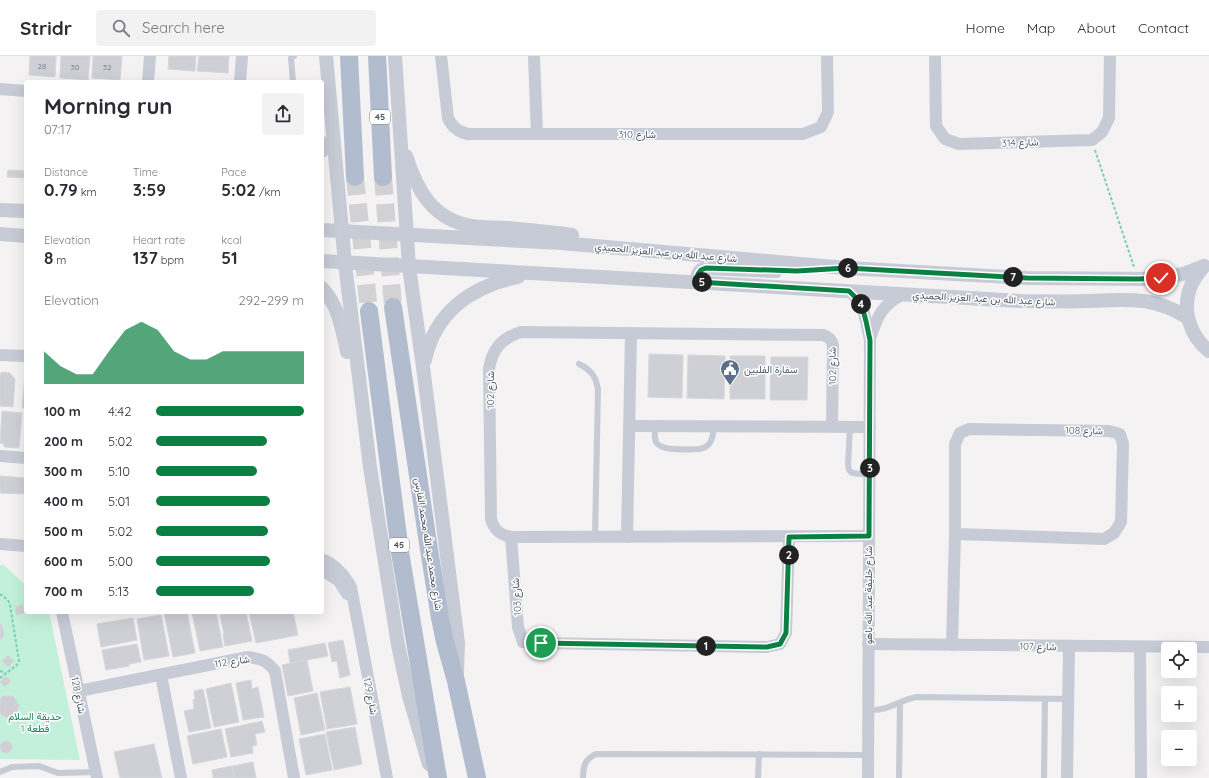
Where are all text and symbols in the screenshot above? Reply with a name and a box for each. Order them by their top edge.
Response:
search box [96,10,376,46]
text: Stridr [20,16,72,40]
icon: search [110,17,132,39]
text: Search here [142,18,225,37]
text: Home [966,19,1005,37]
text: Map [1027,19,1055,37]
text: About [1077,19,1116,37]
text: Contact [1138,19,1189,37]
house number: 28 [38,61,46,71]
house number: 30 [71,62,80,72]
house number: 32 [103,62,112,72]
text: Morning run [44,92,172,120]
button: share [262,93,304,135]
road number: 45 [370,110,390,124]
text: 07:17 [44,121,72,137]
street label: شارع 310 [618,128,656,141]
street label: شارع 314 [1001,135,1039,150]
text: Distance [44,165,88,179]
text: Time [133,165,158,179]
text: Pace [221,165,246,179]
text: 0.79 [44,179,78,200]
text: 3:59 [133,179,166,200]
text: 5:02 [221,179,256,200]
text: km [78,185,97,199]
text: /km [256,185,281,199]
text: Elevation [44,233,90,247]
text: Heart rate [133,233,185,247]
text: kcal [221,233,242,247]
street label: شارع عبد الله بن عبد العزيز الحميدي [594,240,738,267]
text: 8 [44,247,53,268]
text: 137 [133,247,158,268]
text: 51 [221,247,238,268]
text: m [53,253,66,267]
text: bpm [158,253,184,267]
pin: 6 [838,258,858,278]
text: 6 [845,261,851,275]
pin [1144,261,1178,295]
pin: 7 [1003,267,1023,287]
icon: check [1150,267,1172,289]
text: 7 [1010,270,1016,284]
pin: 5 [692,272,712,292]
text: 5 [699,275,705,289]
street label: شارع عبد الله بن عبد العزيز الحميدي [912,288,1056,311]
text: Elevation [44,292,99,308]
text: 292–299 m [239,292,304,308]
pin: 4 [851,294,871,314]
text: 4 [858,297,864,311]
street label: شارع 102 [826,347,839,385]
public building icon: سفارة الفلبين [719,358,741,386]
place label: سفارة الفلبين [744,363,798,376]
street label: شارع 102 [484,371,497,409]
text: 100 m [44,403,81,419]
text: 4:42 [108,403,131,419]
street label: شارع 108 [1065,424,1103,437]
text: 200 m [44,433,83,449]
text: 5:02 [108,433,132,449]
pin: 3 [860,458,880,478]
text: 3 [867,461,873,475]
text: 300 m [44,463,83,479]
text: 5:10 [108,463,130,479]
street label: شارع محمد عبد الله محمد الفارس [412,477,445,611]
text: 400 m [44,493,83,509]
text: 5:01 [108,493,130,509]
text: 500 m [44,523,83,539]
text: 5:02 [108,523,132,539]
road number: 45 [389,538,409,552]
pin: 2 [779,545,799,565]
street label: شارع خليفة عبد الله باهو [862,546,875,644]
text: 2 [786,548,792,562]
text: 600 m [44,553,83,569]
text: 5:00 [108,553,133,569]
street label: شارع 103 [509,578,524,616]
text: 700 m [44,583,83,599]
text: 5:13 [108,583,129,599]
pin [524,626,558,660]
icon: arrive [530,632,552,654]
pin: 1 [696,636,716,656]
text: 1 [704,639,708,653]
street label: شارع 107 [1019,640,1057,653]
map controls [1161,642,1197,766]
button: locate [1161,642,1197,678]
street label: شارع 112 [213,652,251,671]
street label: شارع 128 [68,675,89,715]
street label: شارع 129 [361,676,381,716]
button: + [1161,686,1197,722]
park label: حديقة السلام قطعة 1 [8,710,62,735]
button: − [1161,730,1197,766]

